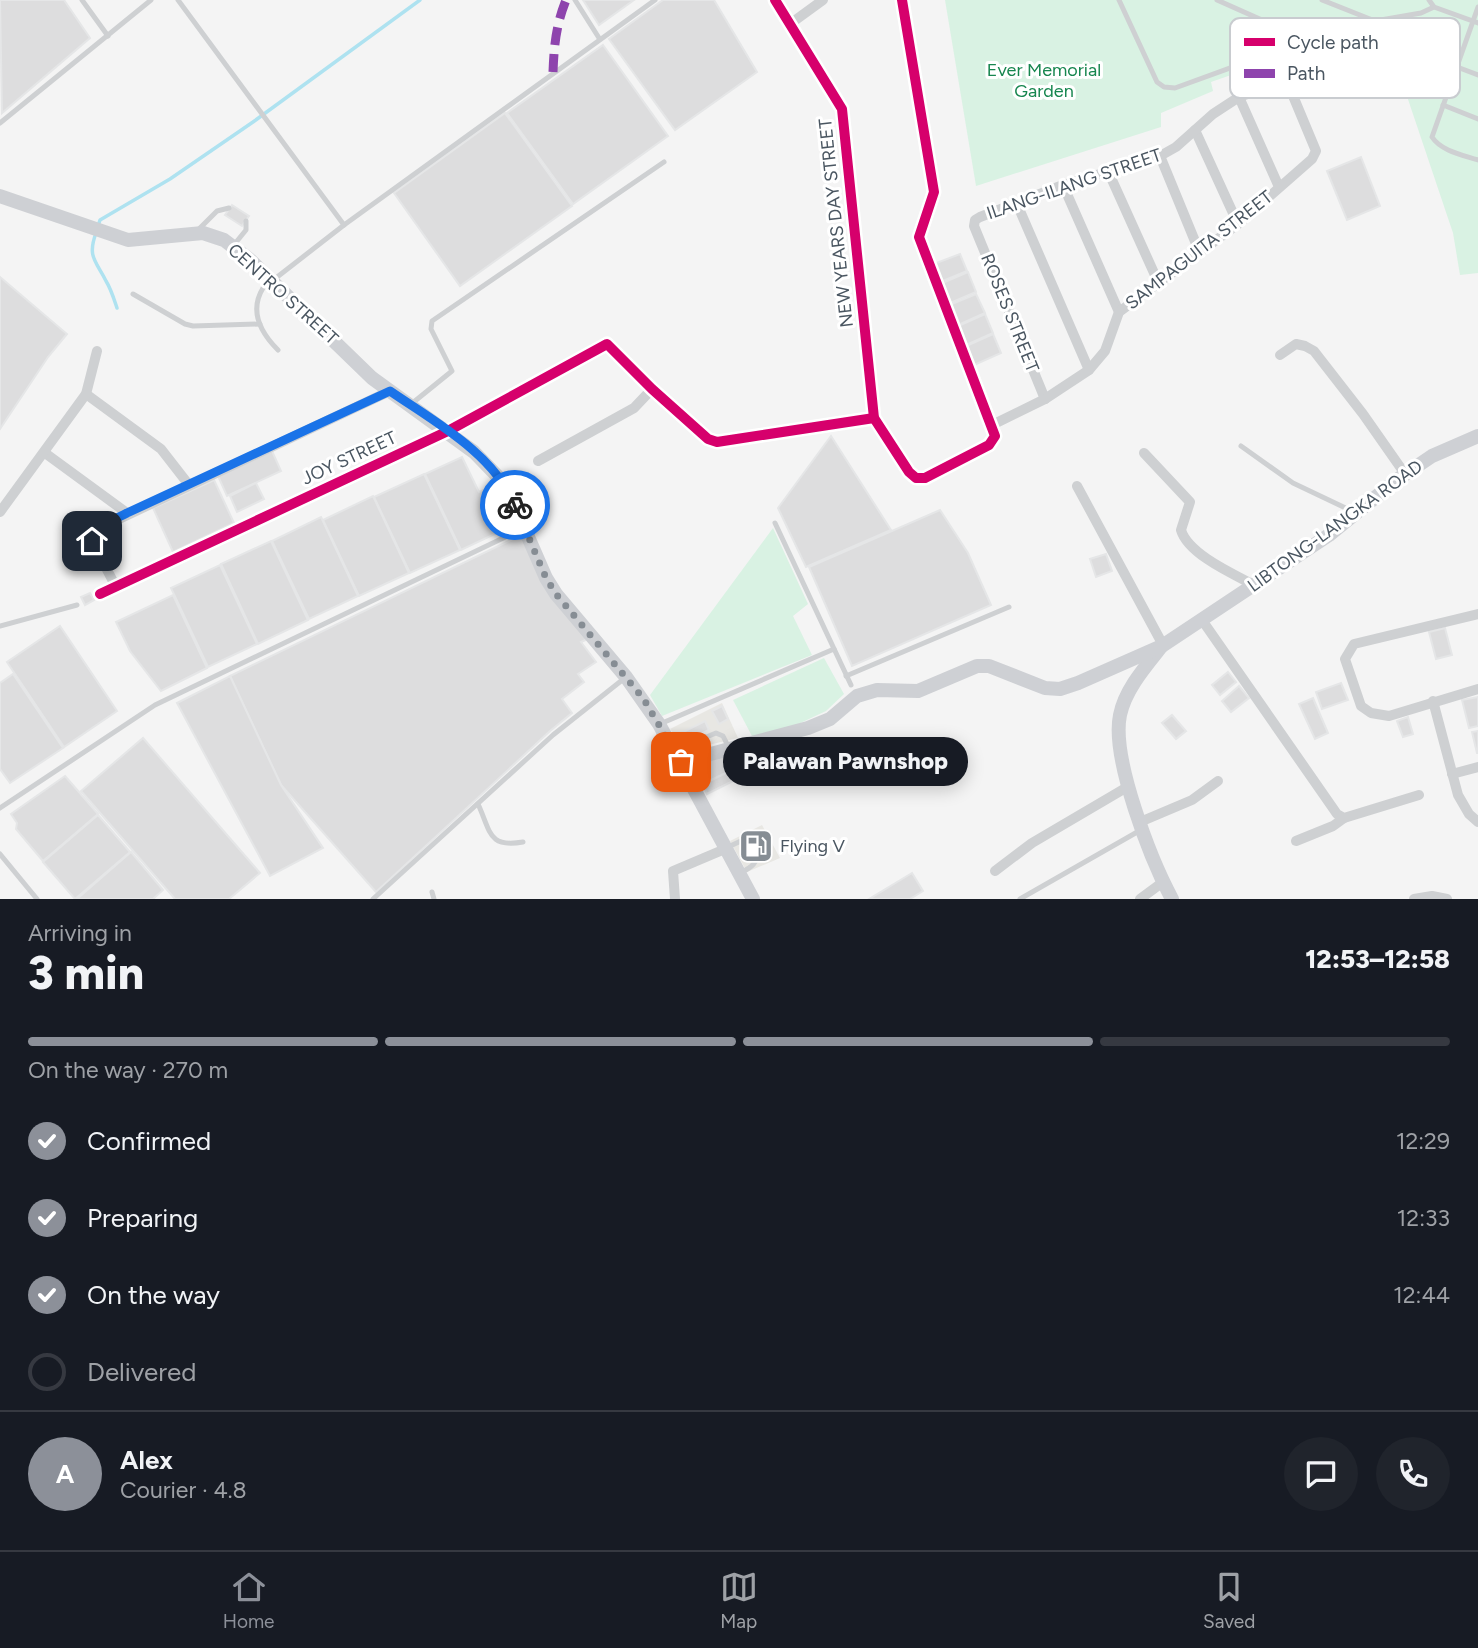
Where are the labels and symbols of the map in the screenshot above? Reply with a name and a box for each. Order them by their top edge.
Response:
legend [1230,18,1460,98]
text: Cycle path [1287,31,1379,54]
park label: Ever Memorial Garden [987,59,1101,102]
text: Path [1287,62,1325,85]
street label: NEW YEARS DAY STREET [814,117,858,329]
street label: ILANG-ILANG STREET [984,144,1164,224]
street label: SAMPAGUITA STREET [1121,186,1277,314]
street label: CENTRO STREET [223,239,343,349]
street label: ROSES STREET [976,250,1044,376]
street label: JOY STREET [298,426,400,489]
street label: LIBTONG-LANGKA ROAD [1243,455,1427,597]
courier [480,470,550,540]
pin [62,511,122,571]
pin [651,732,711,792]
callout: Palawan Pawnshop [723,738,968,786]
fuel station icon: Flying V [737,827,775,865]
place label: Flying V [780,835,845,857]

